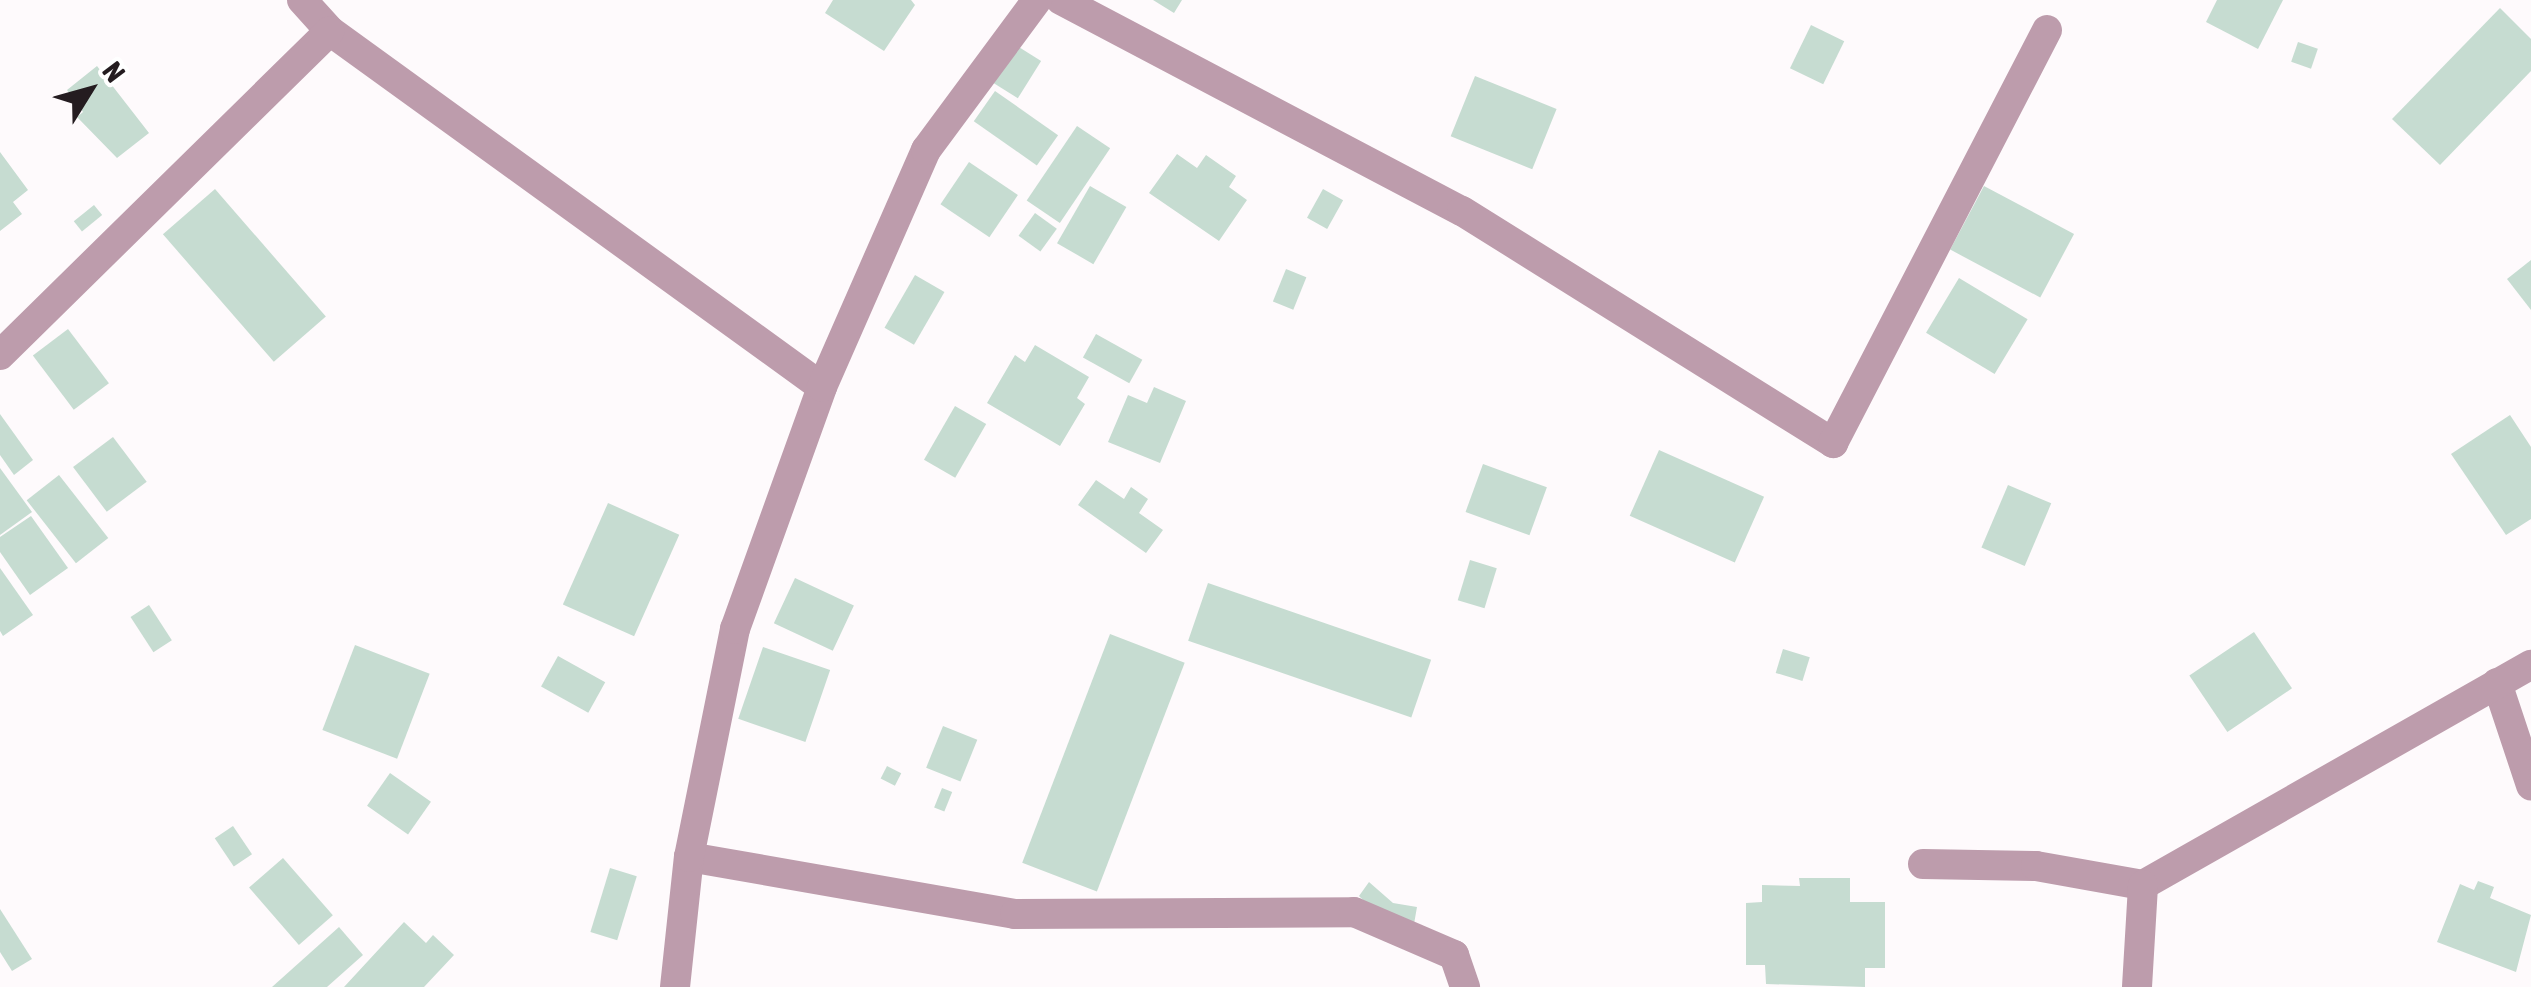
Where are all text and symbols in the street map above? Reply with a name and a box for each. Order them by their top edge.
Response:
north arrow [40,40,140,140]
text: N [96,56,132,88]

